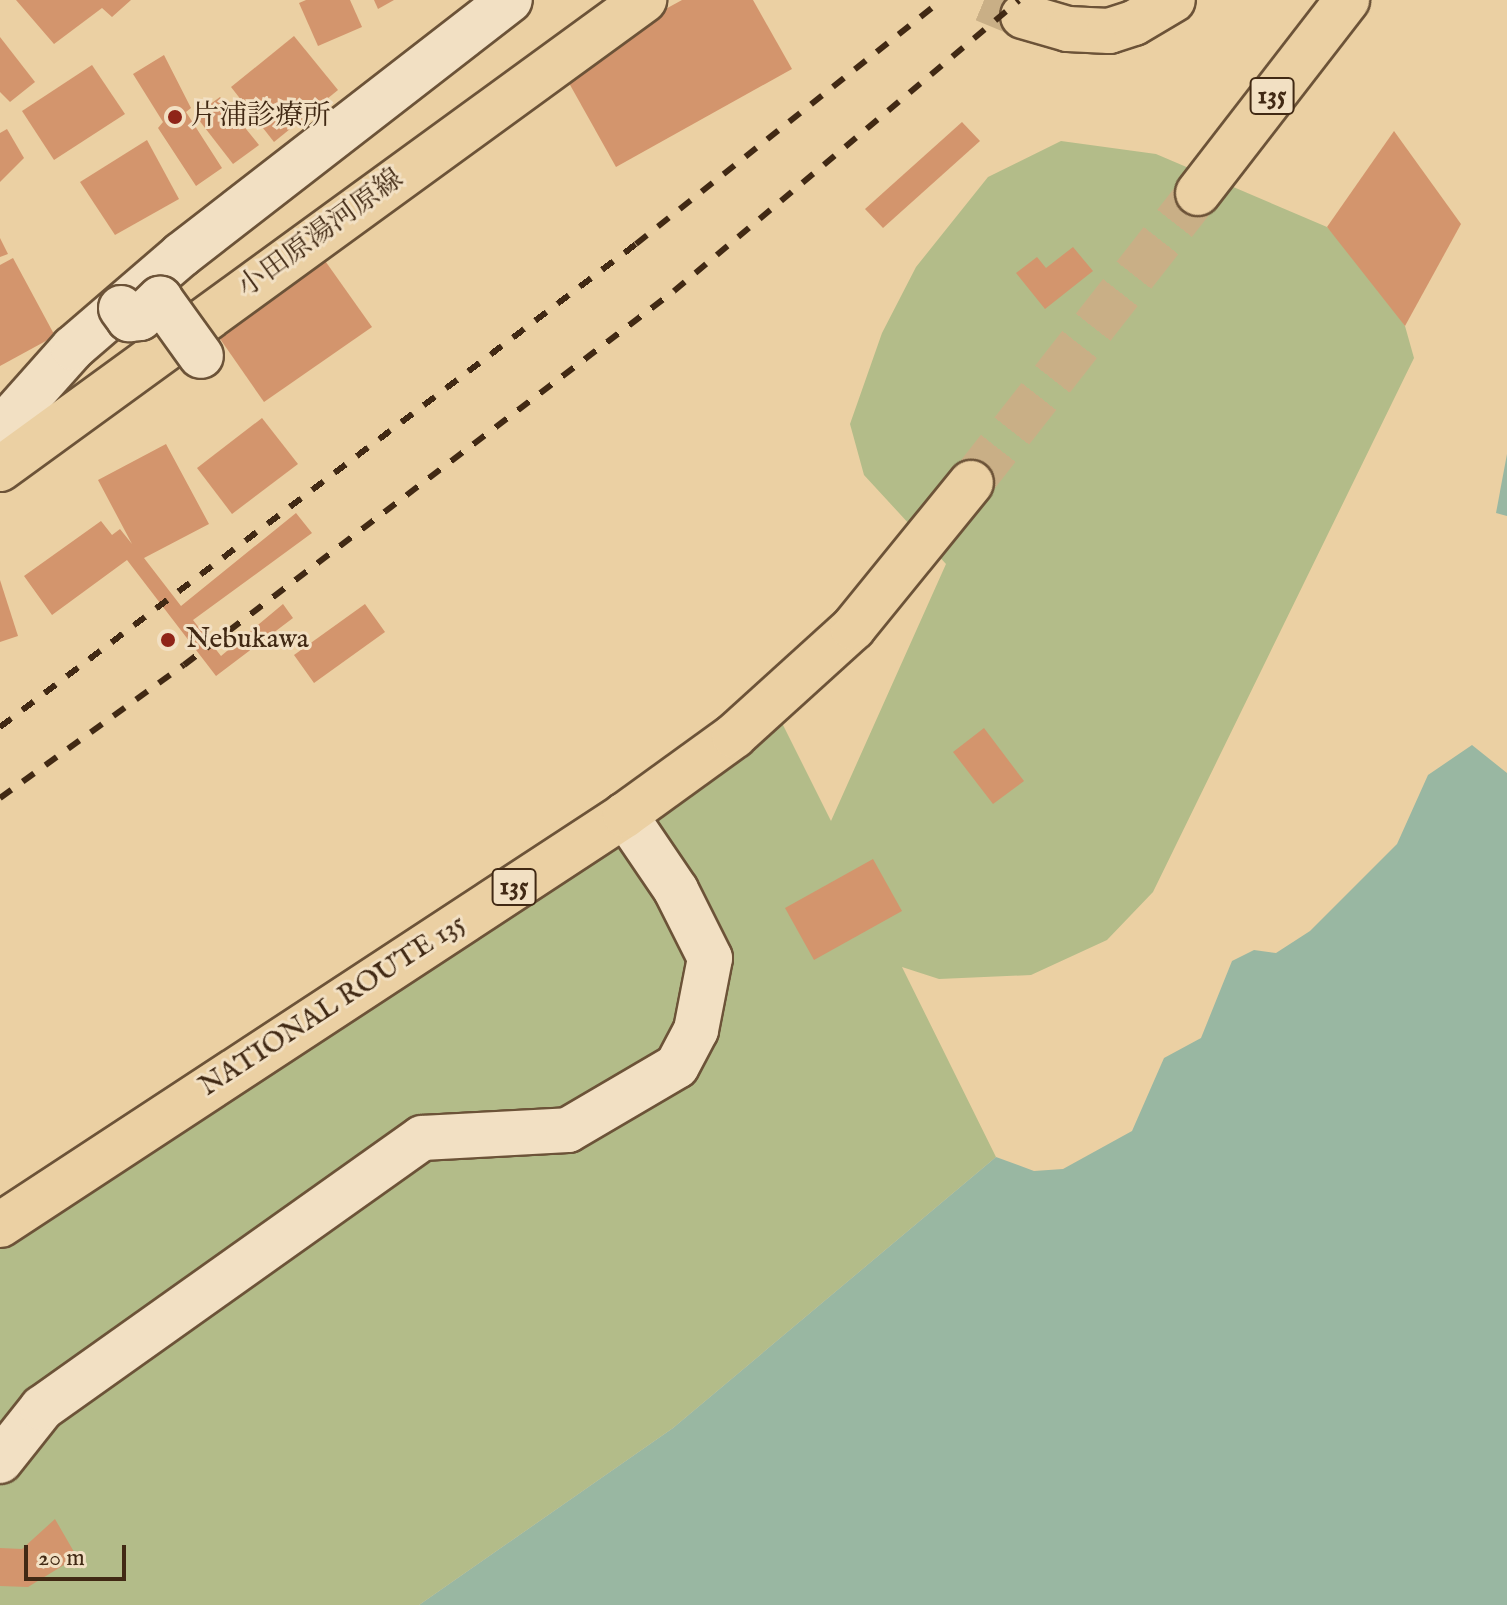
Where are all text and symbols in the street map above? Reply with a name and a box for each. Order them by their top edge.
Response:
road number: 135 [1248,74,1296,118]
place label: 片浦診療所 [191,100,331,134]
marker: 片浦診療所 [166,108,184,126]
street label: 小田原湯河原線 [232,163,410,305]
place label: Nebukawa [186,623,309,657]
marker: Nebukawa [157,629,179,651]
road number: 135 [490,865,538,909]
street label: NATIONAL ROUTE 135 [194,908,472,1104]
scale bar [28,1529,130,1579]
text: 20 m [38,1543,85,1574]

